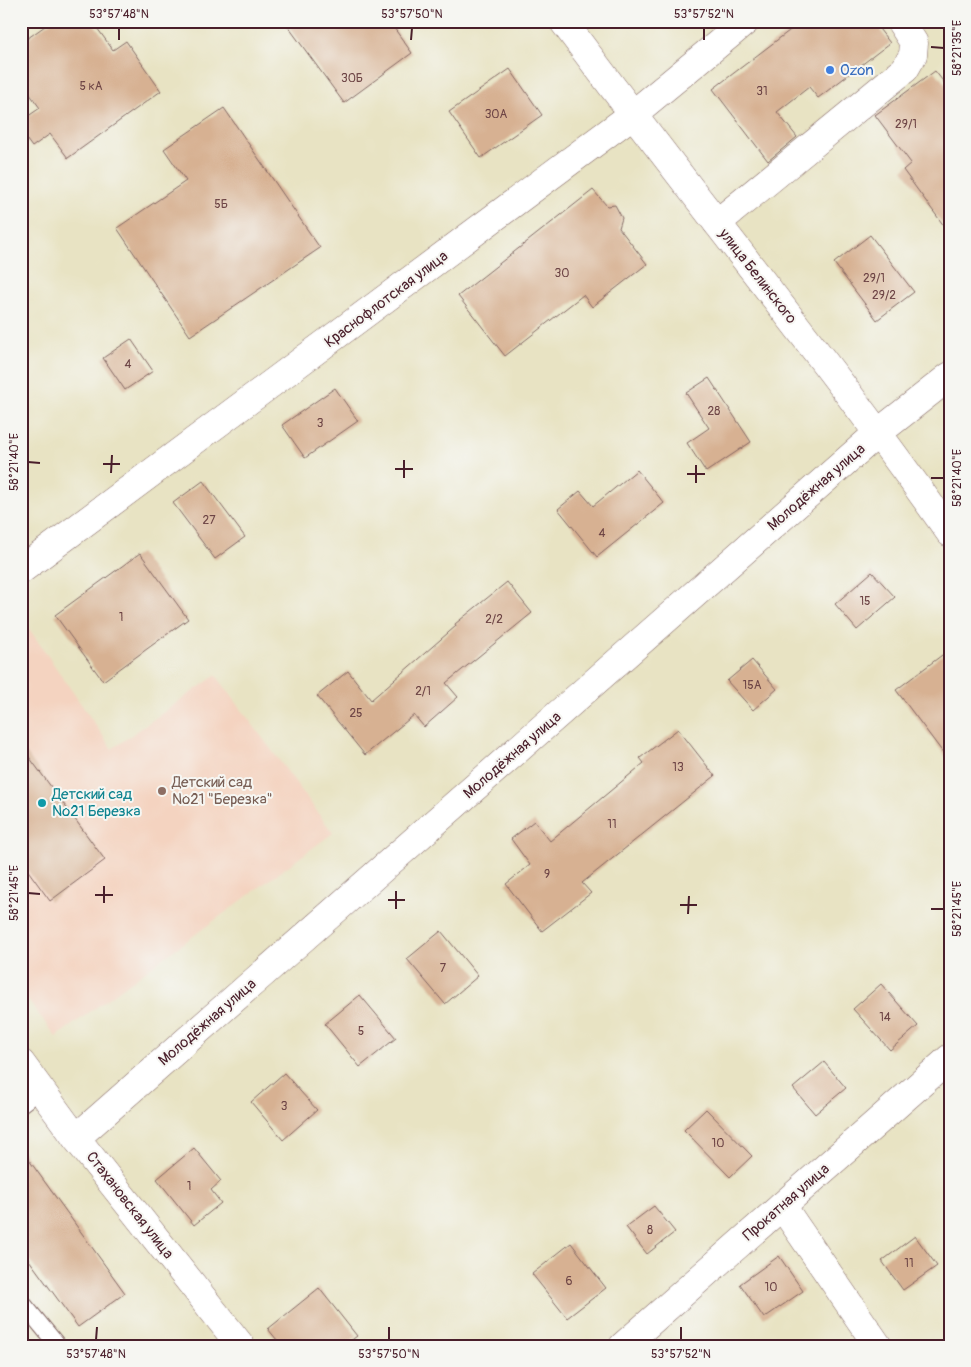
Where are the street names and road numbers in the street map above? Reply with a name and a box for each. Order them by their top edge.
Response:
street label: улица Белинского [714,224,801,328]
street label: Краснофлотская улица [321,247,452,352]
street label: Молодёжная улица [763,440,869,535]
street label: Молодёжная улица [459,708,565,803]
street label: Молодёжная улица [154,975,260,1070]
street label: Стахановская улица [82,1148,177,1263]
street label: Прокатная улица [739,1160,834,1245]

